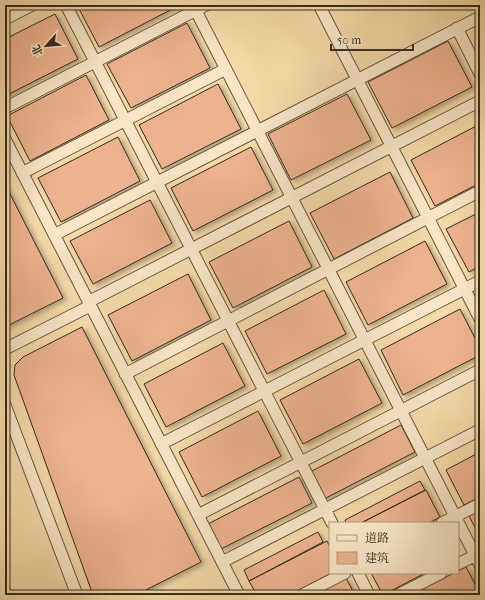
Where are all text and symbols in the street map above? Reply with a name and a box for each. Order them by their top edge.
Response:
north arrow [26,26,66,66]
scale bar [331,26,413,52]
text: 50 m [337,33,361,47]
text: 北 [29,42,46,58]
legend [329,522,459,574]
text: 道路 [365,531,389,545]
text: 建筑 [365,551,389,565]

